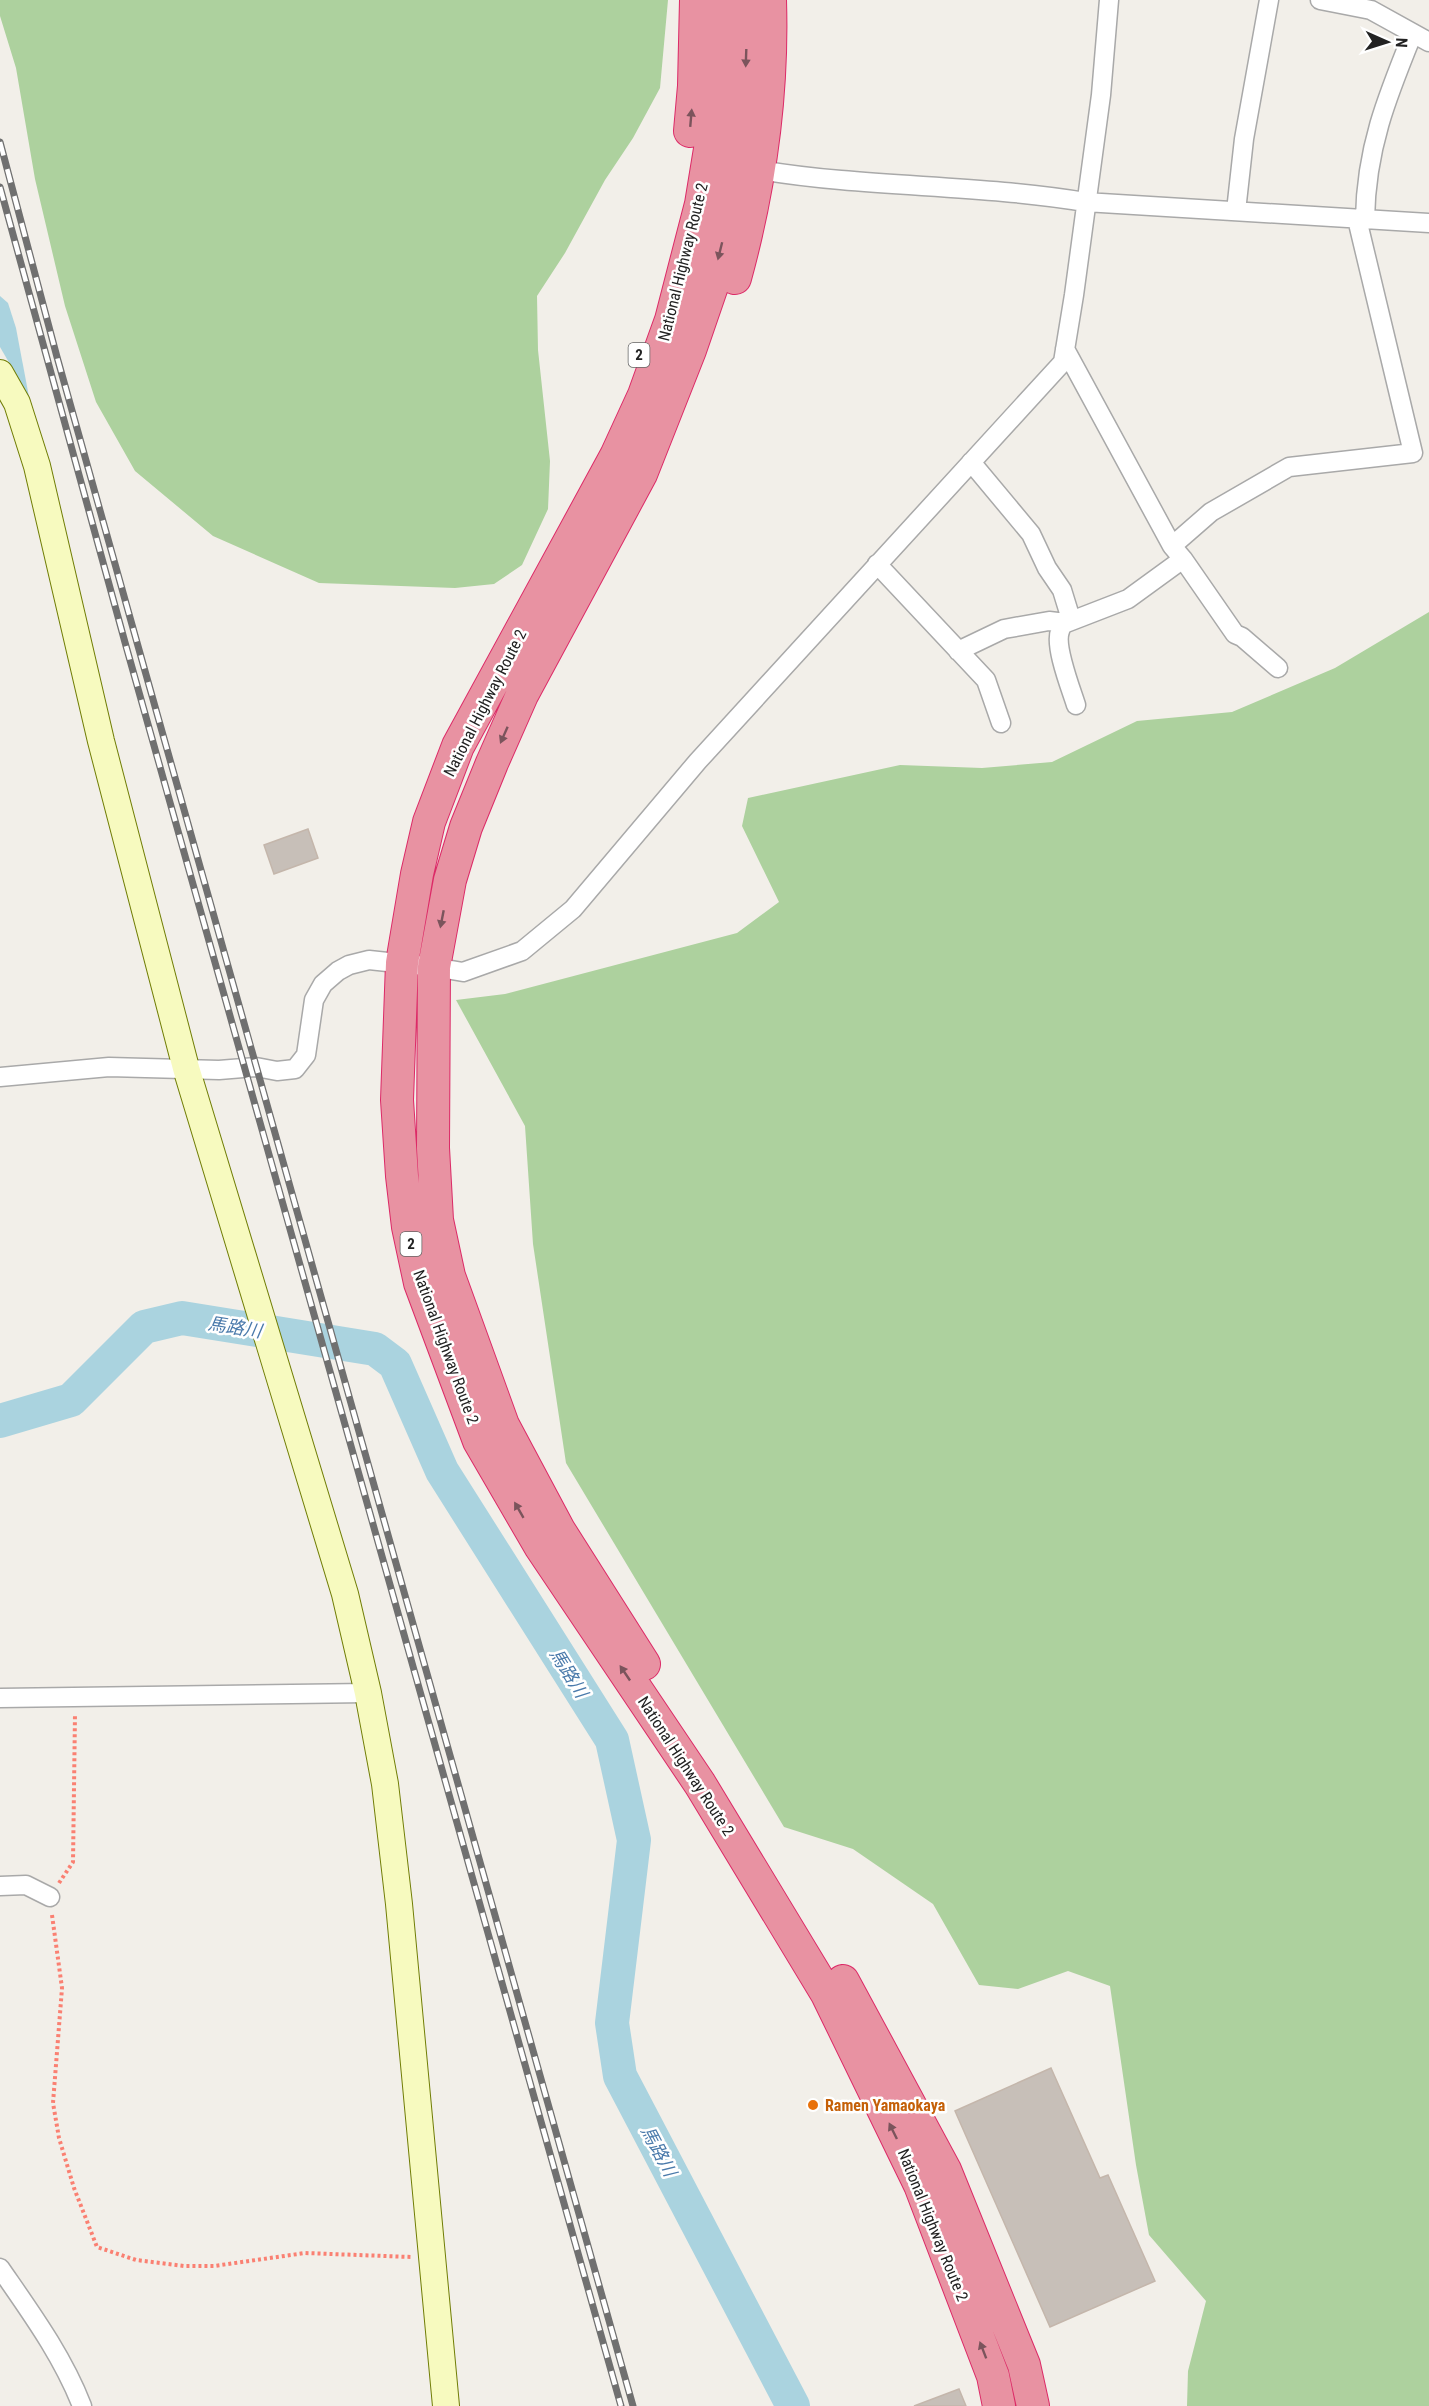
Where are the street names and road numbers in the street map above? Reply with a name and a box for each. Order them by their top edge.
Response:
street label: National Highway Route 2 [654,181,712,343]
road number: 2 [628,343,650,367]
street label: National Highway Route 2 [440,626,530,780]
road number: 2 [400,1232,422,1256]
street label: National Highway Route 2 [409,1267,483,1427]
street label: National Highway Route 2 [634,1693,738,1839]
street label: National Highway Route 2 [894,2146,972,2304]

